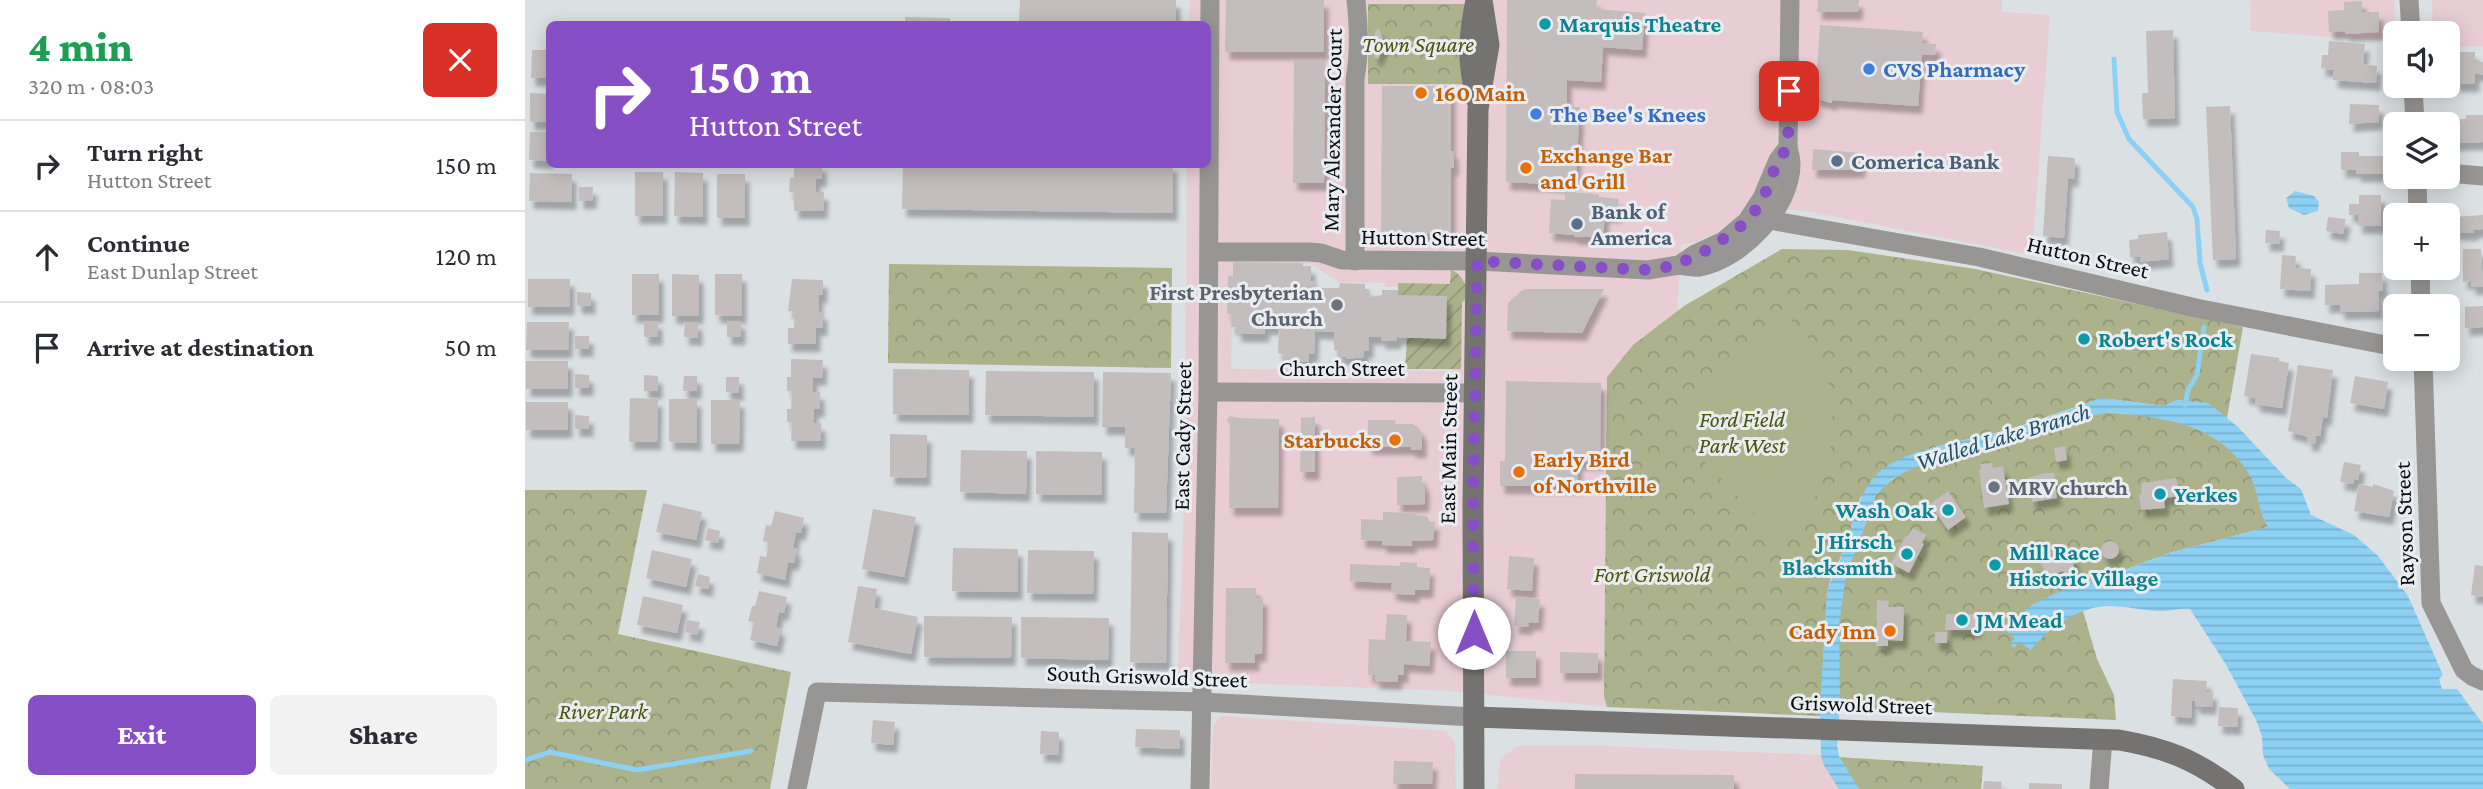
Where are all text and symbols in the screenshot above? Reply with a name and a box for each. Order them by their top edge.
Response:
place label: Marquis Theatre [1559,11,1721,37]
marker: Marquis Theatre [1537,16,1553,32]
map controls [2383,21,2460,371]
button: sound [2383,21,2460,98]
text: 4 min [28,23,133,70]
button: close [423,23,497,97]
street label: Mary Alexander Court [1317,28,1347,232]
park label: Town Square [1362,31,1474,57]
icon: right [574,49,665,140]
text: 150 m [689,49,812,104]
place label: CVS Pharmacy [1883,56,2026,82]
pin [1759,61,1819,121]
marker: CVS Pharmacy [1861,61,1877,77]
icon: arrive [1770,72,1808,110]
text: 320 m · 08:03 [28,73,154,99]
place label: 160 Main [1435,80,1526,106]
marker: 160 Main [1413,85,1429,101]
place label: The Bee's Knees [1550,101,1706,127]
marker: The Bee's Knees [1528,106,1544,122]
text: Hutton Street [689,107,862,143]
button: layers [2383,112,2460,189]
text: Turn right [87,138,203,167]
place label: Exchange Bar and Grill [1540,142,1672,194]
icon: right [28,147,66,185]
place label: Comerica Bank [1851,148,2000,174]
text: 150 m [436,151,497,180]
marker: Comerica Bank [1829,153,1845,169]
marker: Exchange Bar and Grill [1518,160,1534,176]
text: Hutton Street [87,167,211,193]
place label: Bank of America [1590,198,1673,250]
button: + [2383,203,2460,280]
marker: Bank of America [1569,216,1585,232]
street label: Hutton Street [1361,223,1486,251]
text: Continue [87,229,190,258]
street label: Hutton Street [2025,230,2152,284]
icon: ahead [28,238,66,276]
text: 120 m [436,242,497,271]
text: East Dunlap Street [87,258,258,284]
place label: First Presbyterian Church [1149,279,1323,331]
button: − [2383,294,2460,371]
marker: First Presbyterian Church [1329,297,1345,313]
place label: Robert's Rock [2098,326,2233,352]
icon: arrive [28,329,66,367]
marker: Robert's Rock [2076,331,2092,347]
text: Arrive at destination [87,333,314,362]
text: 50 m [444,333,497,362]
street label: Church Street [1279,355,1405,381]
street label: East Cady Street [1168,361,1196,511]
street label: East Main Street [1434,373,1462,524]
water label: Walled Lake Branch [1913,397,2093,475]
park label: Ford Field Park West [1699,406,1787,458]
place label: Starbucks [1284,427,1381,453]
marker: Starbucks [1387,432,1403,448]
place label: Early Bird of Northville [1533,446,1657,498]
street label: Rayson Street [2389,461,2419,587]
marker: Early Bird of Northville [1511,464,1527,480]
place label: MRV church [2008,474,2128,500]
marker: MRV church [1986,479,2002,495]
place label: Yerkes [2174,481,2237,507]
marker: Yerkes [2152,486,2168,502]
place label: Wash Oak [1834,497,1934,523]
marker: Wash Oak [1940,502,1956,518]
place label: J Hirsch Blacksmith [1782,528,1893,580]
place label: Mill Race Historic Village [2009,539,2158,591]
marker: J Hirsch Blacksmith [1899,546,1915,562]
marker: Mill Race Historic Village [1987,557,2003,573]
park label: Fort Griswold [1594,561,1711,587]
position arrow [1437,596,1511,670]
place label: JM Mead [1974,607,2063,633]
marker: JM Mead [1954,612,1970,628]
place label: Cady Inn [1789,618,1876,644]
marker: Cady Inn [1882,623,1898,639]
street label: South Griswold Street [1046,660,1248,693]
street label: Griswold Street [1790,689,1933,719]
button: Exit [28,695,256,775]
button: Share [270,695,497,775]
park label: River Park [558,698,649,724]

